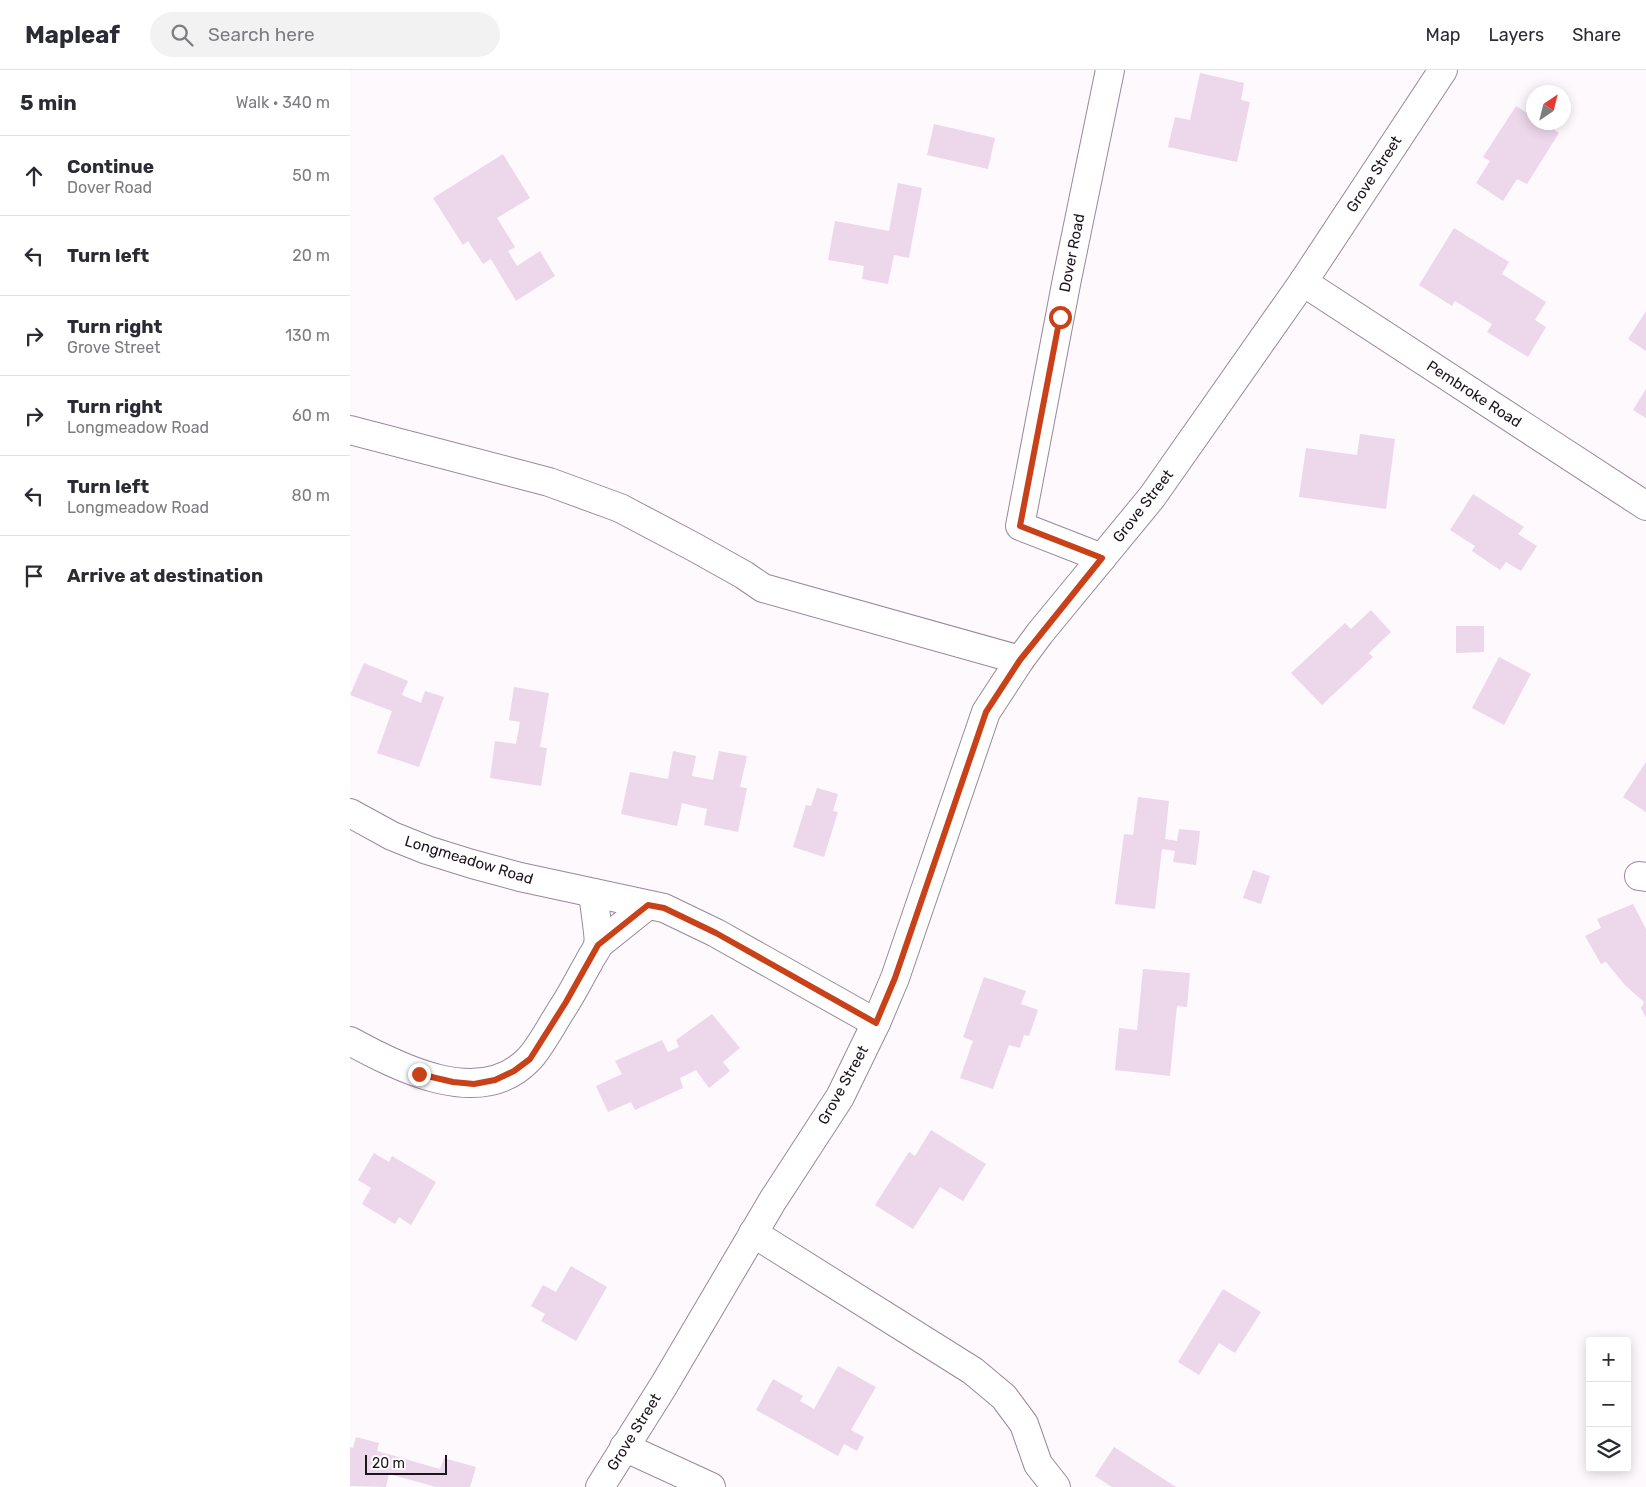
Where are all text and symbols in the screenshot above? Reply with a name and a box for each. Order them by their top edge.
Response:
search box [150,12,500,57]
text: Mapleaf [25,21,120,49]
icon: search [168,21,196,49]
text: Search here [208,23,315,46]
text: Map [1426,24,1461,46]
text: Layers [1489,24,1544,46]
text: Share [1572,24,1621,46]
north arrow [1526,85,1571,130]
text: 5 min [20,90,77,115]
text: Walk · 340 m [236,93,330,112]
street label: Grove Street [1343,132,1405,216]
text: Continue [67,155,154,178]
icon: ahead [20,162,48,190]
text: 50 m [292,166,330,185]
text: Dover Road [67,178,152,197]
street label: Dover Road [1056,212,1088,294]
icon: left [20,242,48,270]
text: Turn left [67,244,149,267]
text: 20 m [292,246,330,265]
route start [1049,306,1072,329]
text: Turn right [67,315,162,338]
icon: right [20,322,48,350]
text: 130 m [285,326,330,345]
text: Grove Street [67,338,160,357]
street label: Pembroke Road [1423,357,1525,431]
text: Turn right [67,395,162,418]
icon: right [20,402,48,430]
text: 60 m [292,406,330,425]
text: Longmeadow Road [67,418,209,437]
street label: Grove Street [1109,466,1177,546]
text: Turn left [67,475,149,498]
icon: left [20,482,48,510]
text: 80 m [292,486,330,505]
text: Longmeadow Road [67,498,209,517]
icon: arrive [20,562,48,590]
text: Arrive at destination [67,564,263,587]
street label: Longmeadow Road [403,832,535,888]
street label: Grove Street [814,1042,872,1128]
route end [408,1063,431,1086]
map controls [1586,1337,1631,1472]
button: + [1586,1337,1631,1382]
button: − [1586,1382,1631,1427]
street label: Grove Street [603,1390,665,1474]
button: layers [1586,1427,1631,1472]
scale bar [365,1452,448,1475]
text: 20 m [372,1455,405,1472]

